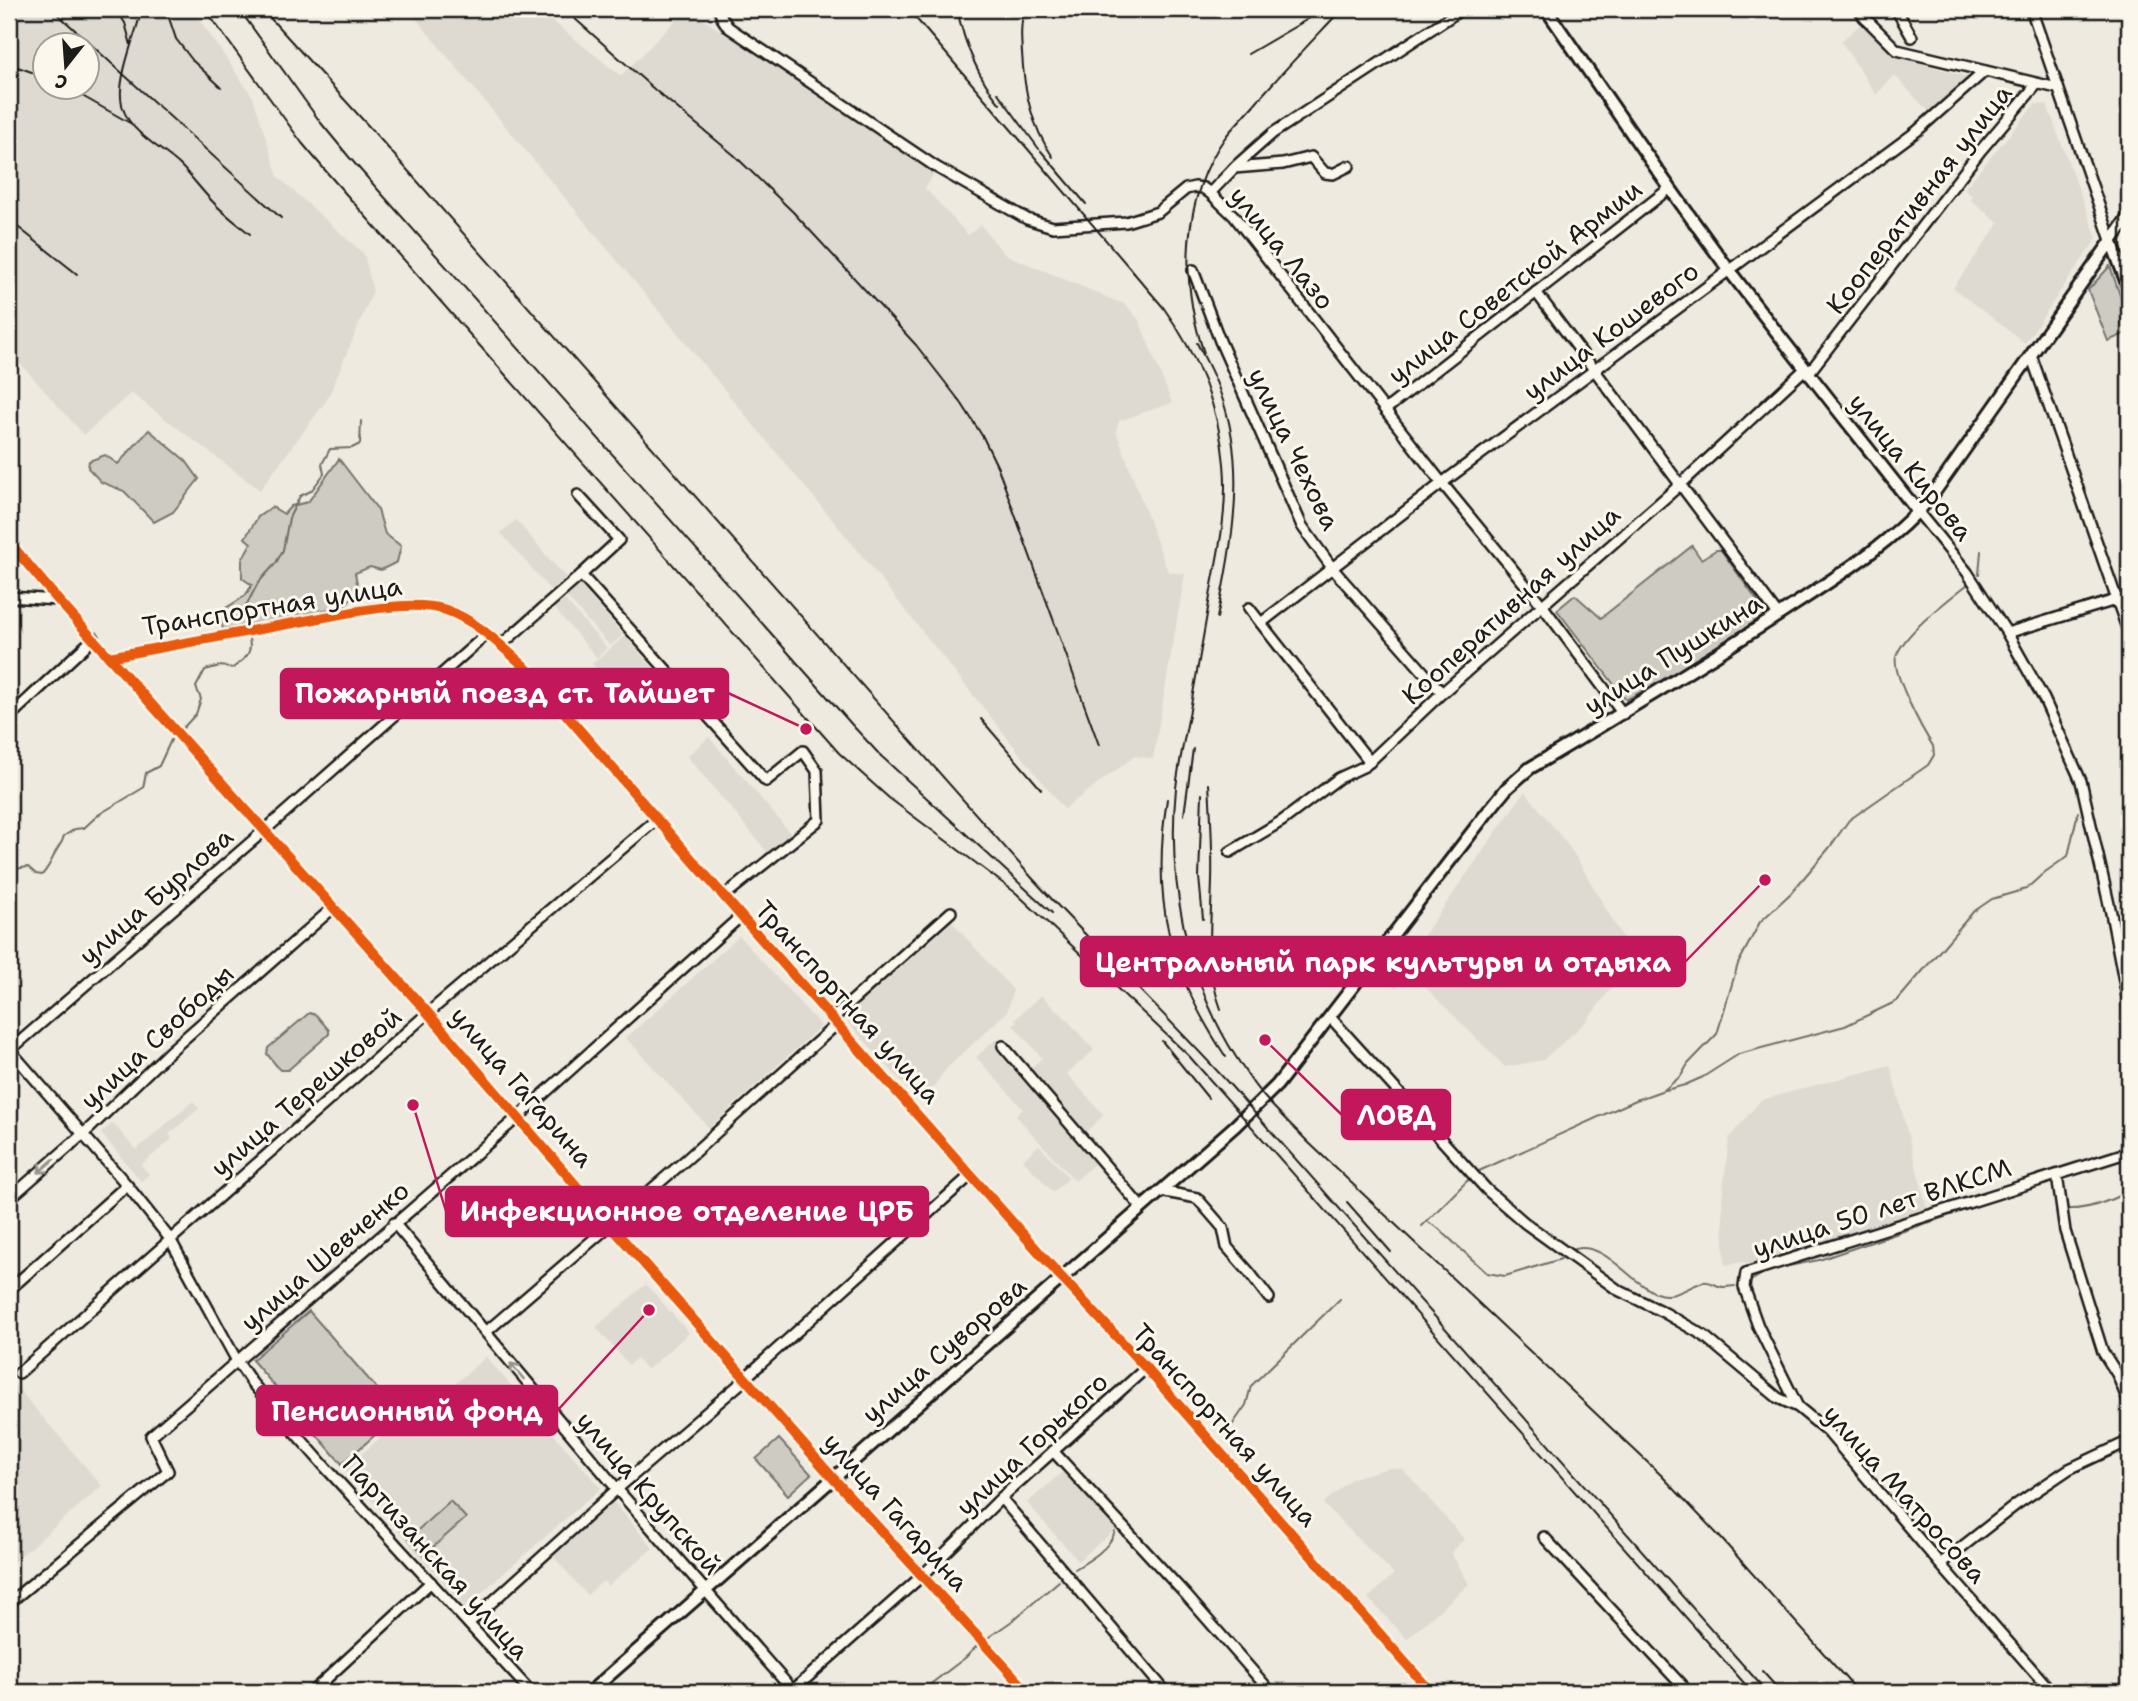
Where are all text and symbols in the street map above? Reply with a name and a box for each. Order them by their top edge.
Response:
north arrow [32,32,102,102]
text: С [52,68,70,95]
street label: Кооперативная улица [1818,77,2019,321]
street label: улица Советской Армии [1380,171,1649,392]
street label: улица Лазо [1222,179,1343,317]
street label: улица Кошевого [1516,253,1706,408]
street label: улица Чехова [1240,362,1349,536]
street label: улица Кирова [1841,386,1982,548]
street label: Кооперативная улица [1394,497,1627,712]
street label: Транспортная улица [140,568,404,643]
street label: улица Пушкина [1577,585,1769,722]
callout: Пожарный поезд ст. Тайшет [281,669,728,718]
text: Пожарный поезд ст. Тайшет [295,674,715,712]
street label: улица Бурлова [71,819,240,972]
street label: Транспортная улица [748,892,949,1111]
callout: Центральный парк культуры и отдыха [1081,937,1685,986]
text: Центральный парк культуры и отдыха [1095,943,1671,981]
street label: улица Свободы [72,956,241,1117]
street label: улица Терешковой [203,999,409,1184]
street label: улица Гагарина [443,999,602,1175]
callout: ЛОВД [1342,1090,1450,1139]
text: ЛОВД [1356,1096,1436,1134]
street label: улица 50 лет ВЛКСМ [1748,1149,2016,1266]
one-way arrow [37,1158,55,1174]
street label: улица Шевченко [233,1173,417,1339]
callout: Инфекционное отделение ЦРБ [446,1187,928,1236]
text: Инфекционное отделение ЦРБ [460,1192,914,1230]
street label: улица Суворова [854,1268,1033,1431]
street label: Транспортная улица [1125,1315,1326,1534]
one-way arrow [510,1362,525,1380]
street label: улица Горького [948,1364,1115,1523]
callout: Пенсионный фонд [257,1386,557,1435]
text: Пенсионный фонд [271,1392,543,1430]
street label: улица Матросова [1816,1397,1995,1591]
street label: улица Крупской [569,1404,730,1582]
street label: улица Гагарина [816,1425,977,1599]
street label: Партизанская улица [335,1447,538,1667]

